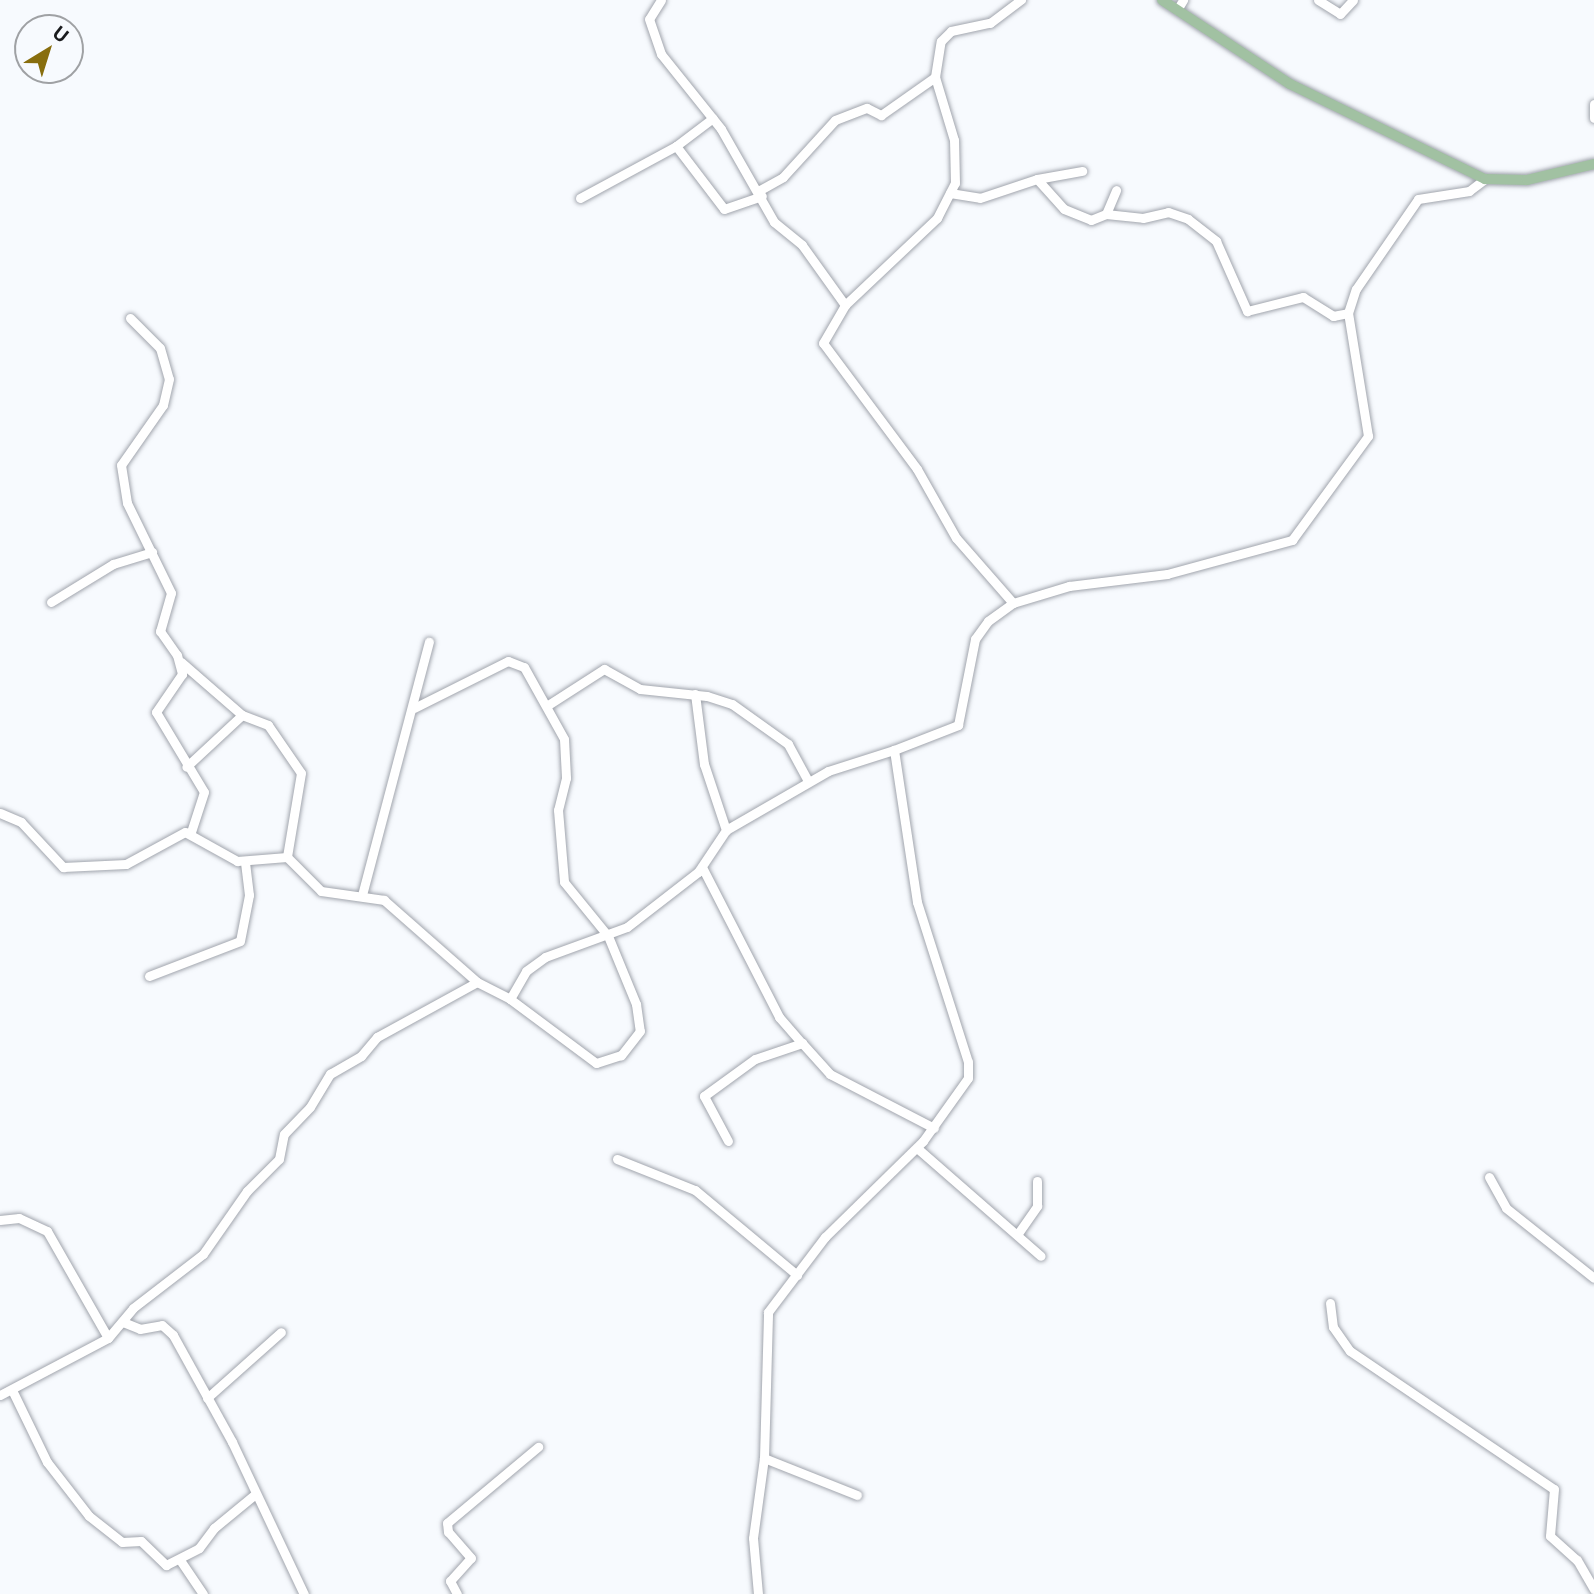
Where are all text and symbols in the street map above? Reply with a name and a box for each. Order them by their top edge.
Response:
north arrow [14,14,84,84]
text: U [48,21,73,47]

